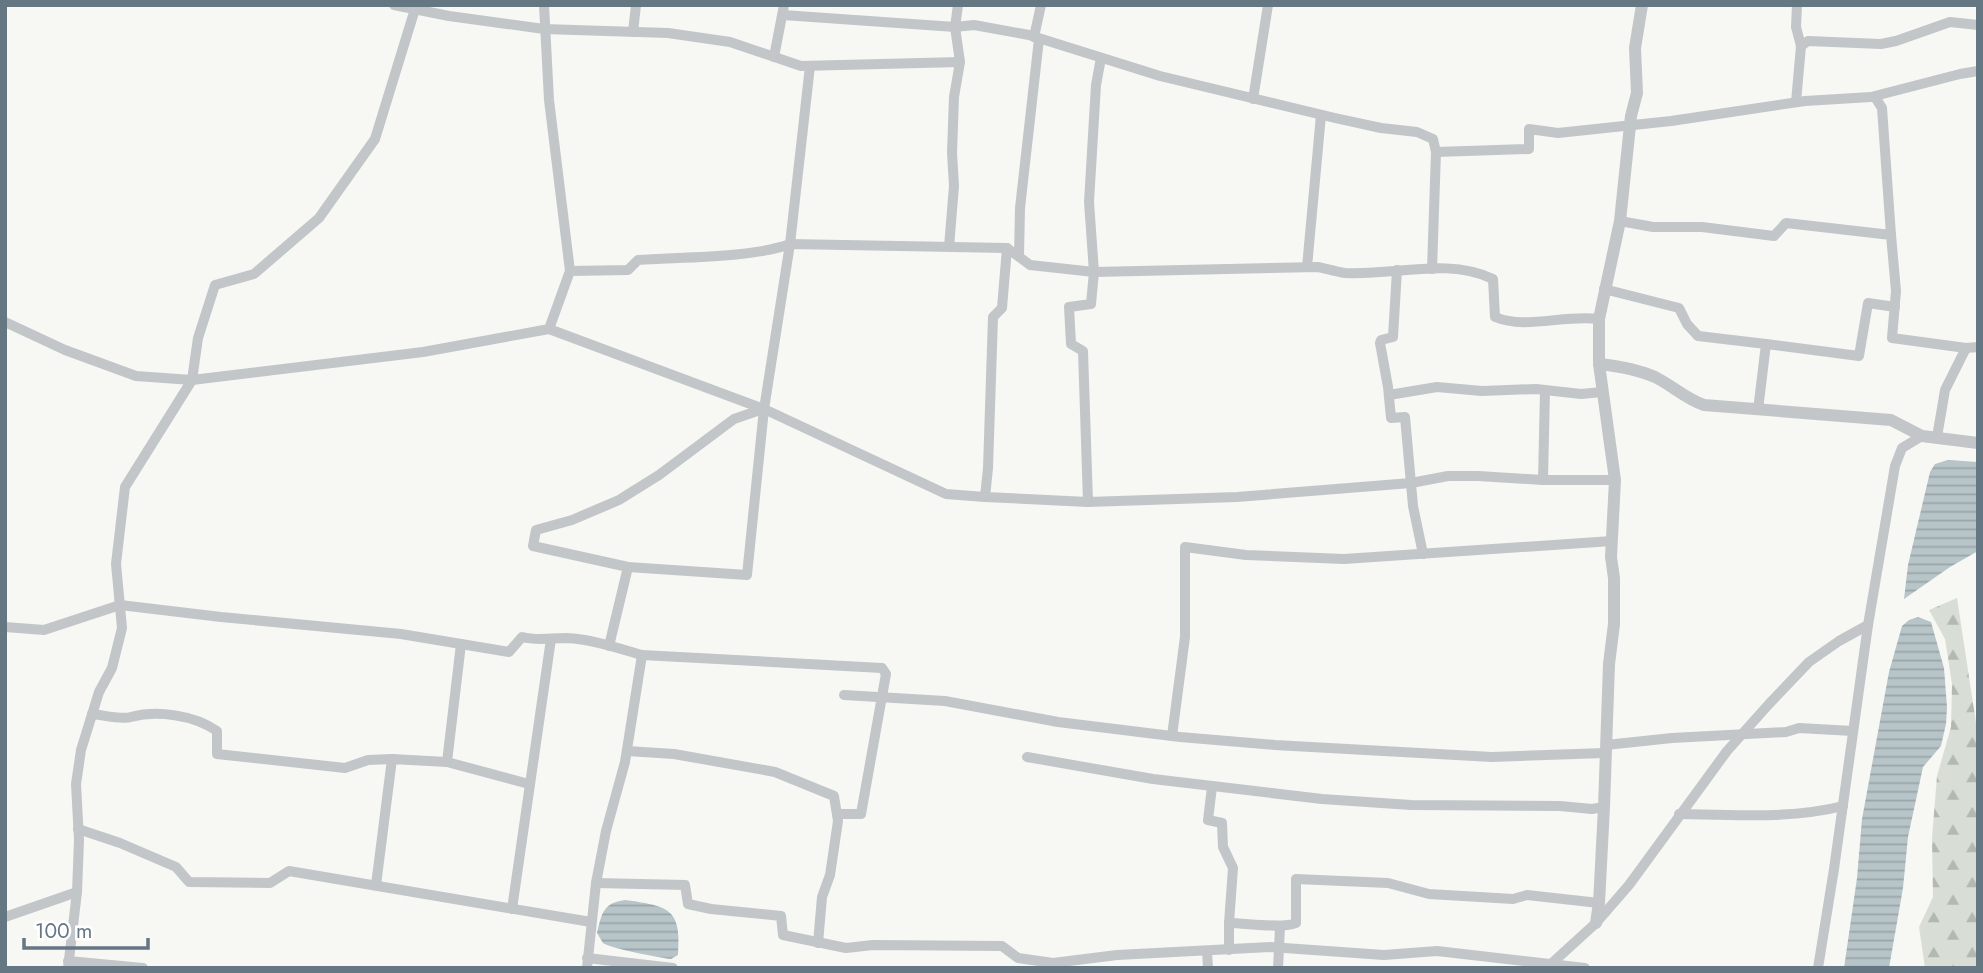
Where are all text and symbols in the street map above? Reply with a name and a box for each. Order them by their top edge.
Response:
scale bar [24,906,149,950]
text: 100 m [35,916,92,946]

